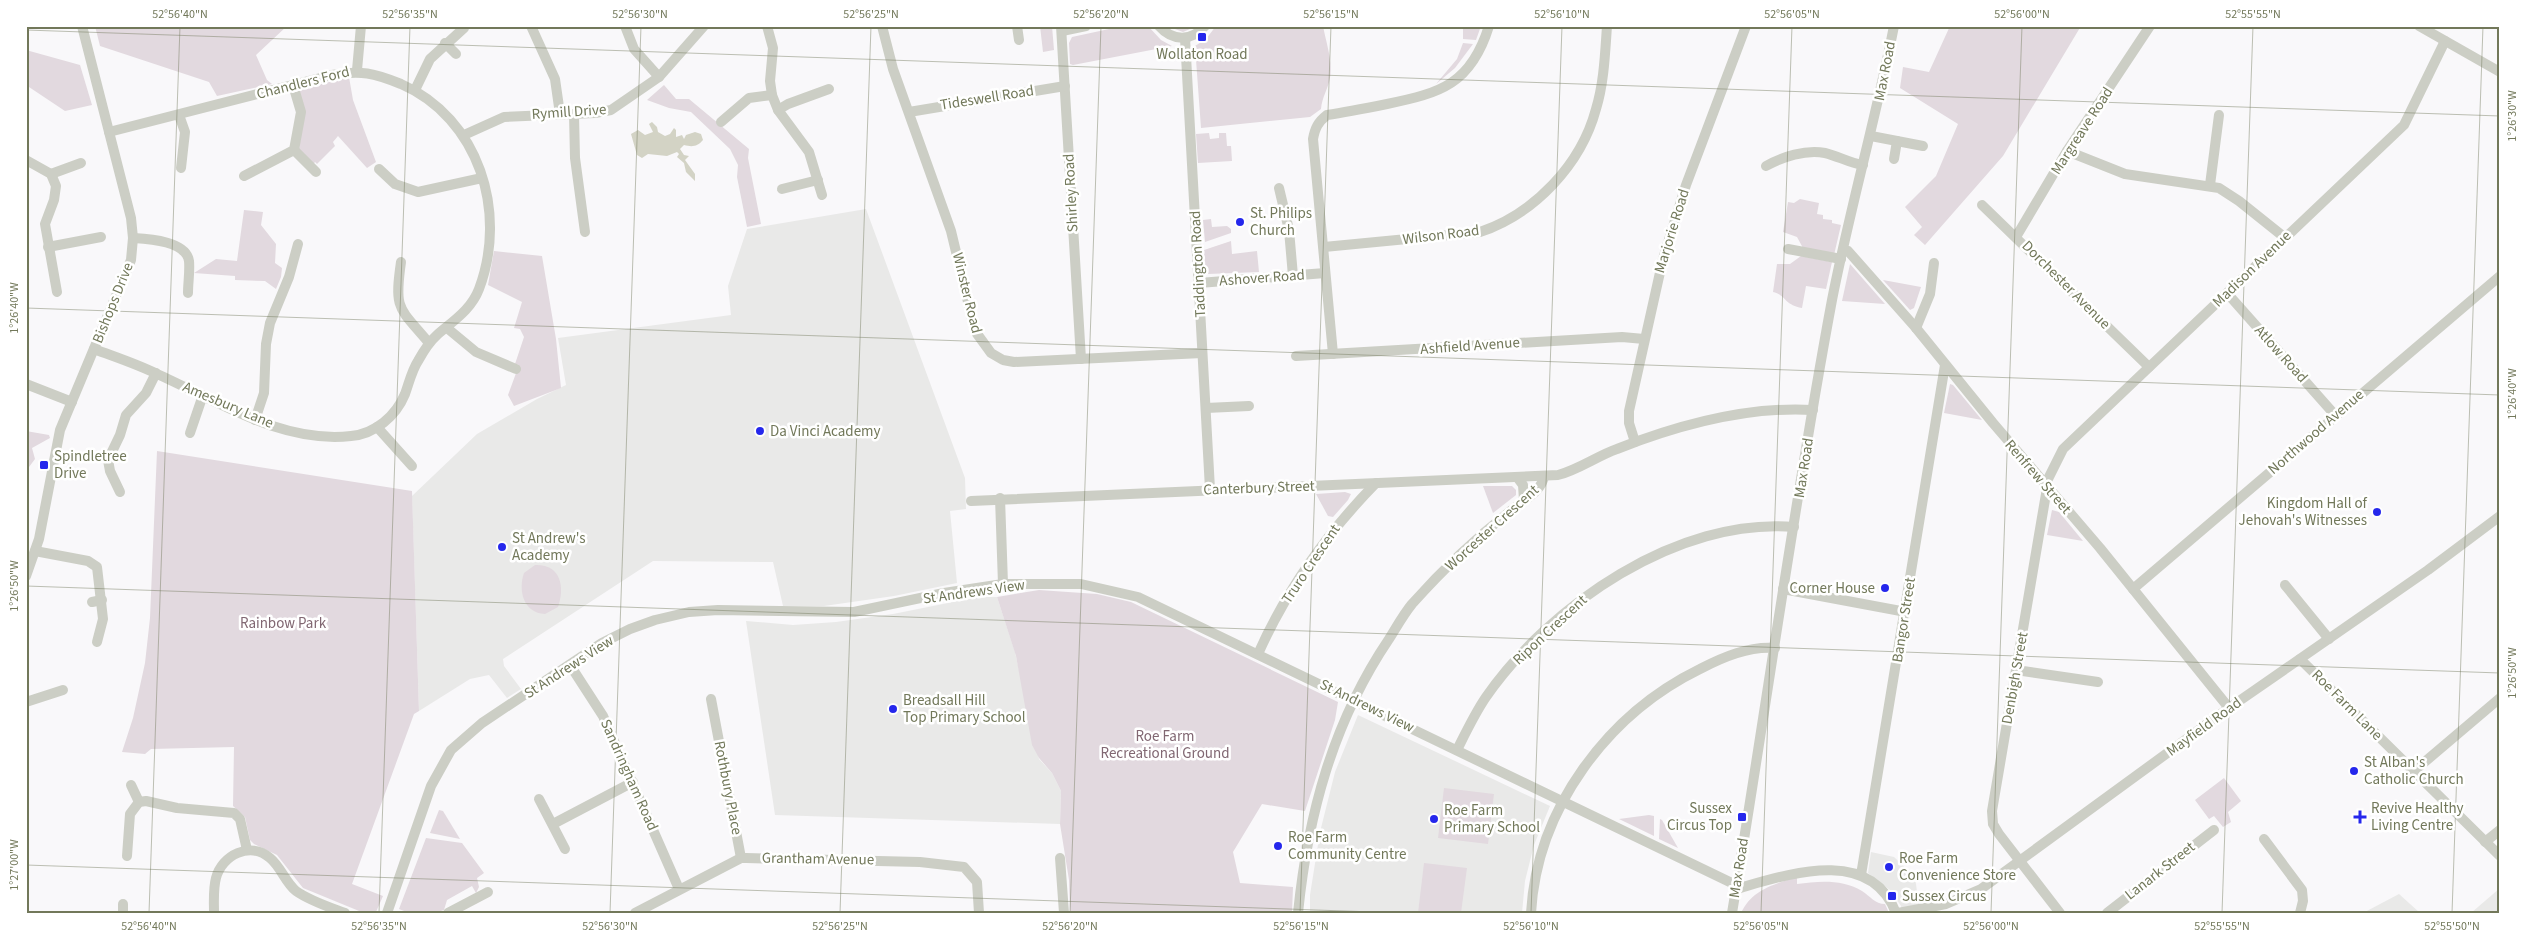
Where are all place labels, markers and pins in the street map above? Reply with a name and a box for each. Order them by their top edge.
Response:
marker: Wollaton Road [1196,31,1208,43]
place label: Wollaton Road [1156,44,1248,65]
place label: St. Philips Church [1250,203,1312,241]
marker: St. Philips Church [1234,216,1246,228]
place label: Da Vinci Academy [770,421,881,442]
marker: Da Vinci Academy [754,425,766,437]
place label: Spindletree Drive [54,446,127,484]
marker: Spindletree Drive [38,459,50,471]
place label: Kingdom Hall of Jehovah's Witnesses [2239,493,2368,531]
marker: Kingdom Hall of Jehovah's Witnesses [2371,506,2383,518]
place label: St Andrew's Academy [512,528,585,566]
marker: St Andrew's Academy [496,541,508,553]
place label: Corner House [1789,578,1875,599]
marker: Corner House [1879,582,1891,594]
place label: Breadsall Hill Top Primary School [903,690,1026,728]
marker: Breadsall Hill Top Primary School [887,703,899,715]
place label: St Alban's Catholic Church [2364,752,2464,790]
marker: St Alban's Catholic Church [2348,765,2360,777]
place label: Sussex Circus Top [1667,798,1732,836]
place label: Revive Healthy Living Centre [2371,798,2464,836]
place label: Roe Farm Primary School [1444,800,1540,838]
marker: Revive Healthy Living Centre [2353,810,2367,824]
marker: Sussex Circus Top [1736,811,1748,823]
marker: Roe Farm Primary School [1428,813,1440,825]
place label: Roe Farm Community Centre [1288,827,1406,865]
marker: Roe Farm Community Centre [1272,840,1284,852]
place label: Roe Farm Convenience Store [1899,848,2016,886]
marker: Roe Farm Convenience Store [1883,861,1895,873]
place label: Sussex Circus [1902,886,1986,907]
marker: Sussex Circus [1886,890,1898,902]

